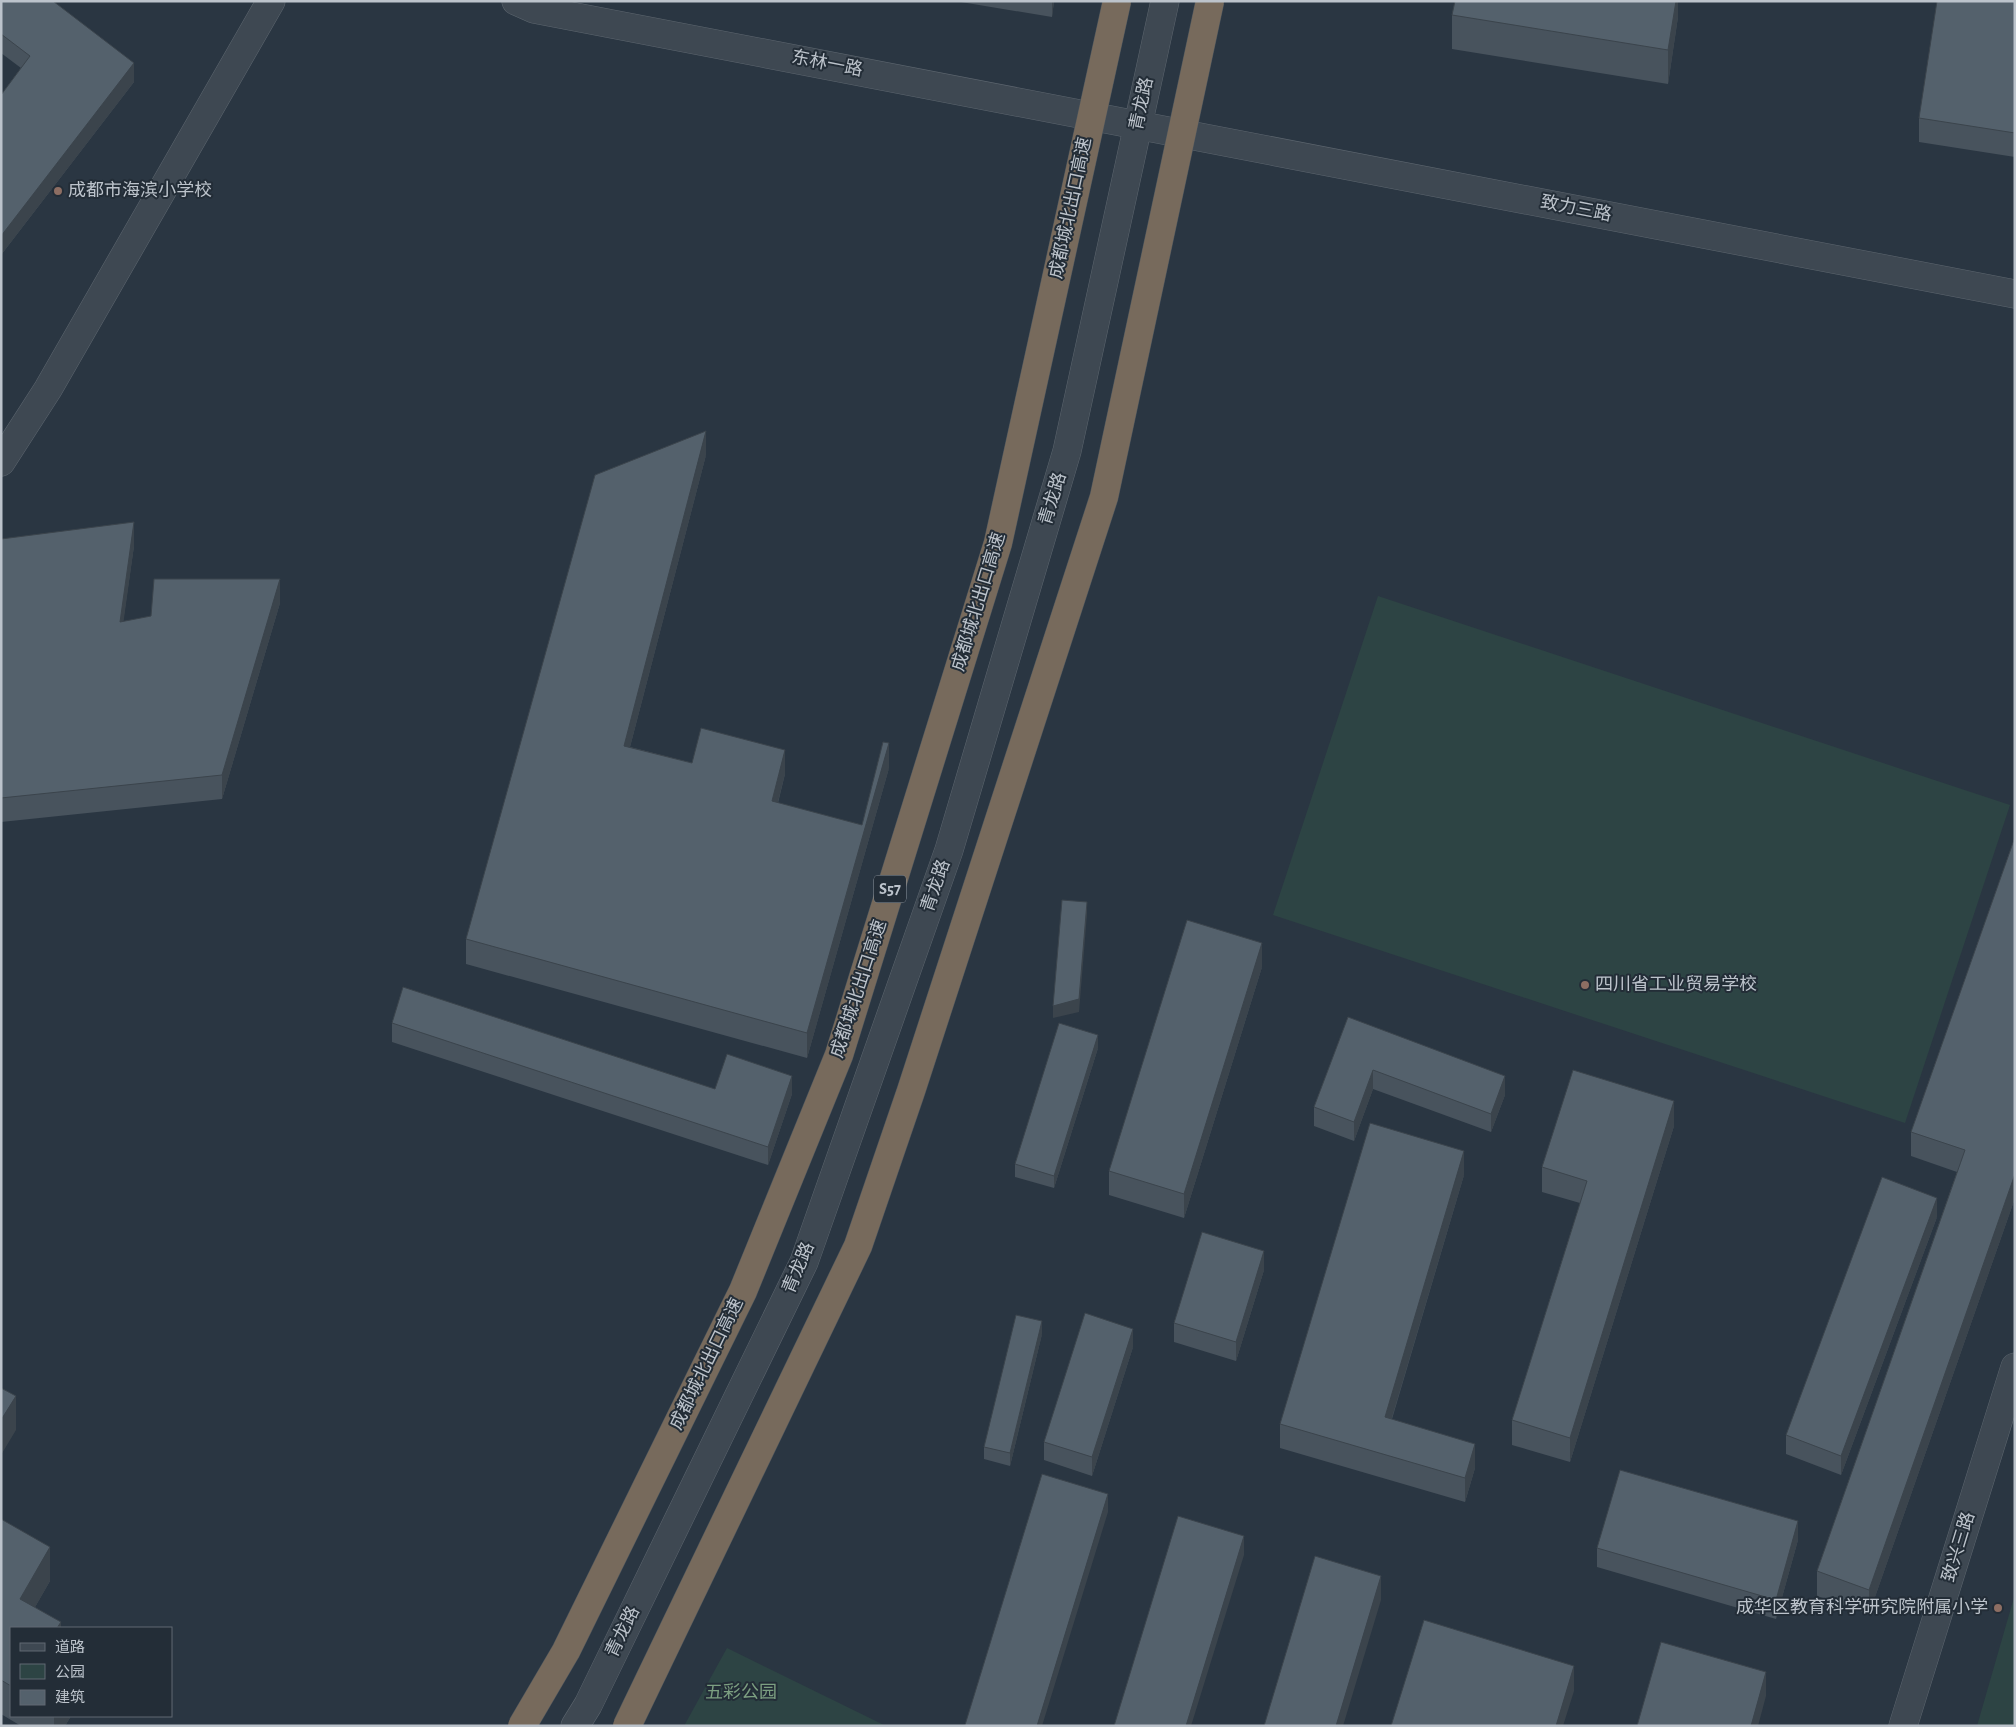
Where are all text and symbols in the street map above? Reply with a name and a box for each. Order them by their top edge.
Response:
street label: 东林一路 [790,46,864,80]
street label: 青龙路 [1126,75,1156,132]
street label: 成都城北出口高速 [1045,135,1095,280]
place label: 成都市海滨小学校 [68,180,212,200]
marker: 成都市海滨小学校 [52,185,64,197]
street label: 致力三路 [1539,191,1613,225]
street label: 青龙路 [1035,470,1070,527]
street label: 成都城北出口高速 [947,530,1009,673]
street label: 青龙路 [917,857,953,914]
road number: S57 [874,876,906,902]
street label: 成都城北出口高速 [826,917,890,1060]
place label: 四川省工业贸易学校 [1595,974,1757,994]
marker: 四川省工业贸易学校 [1579,979,1591,991]
street label: 青龙路 [778,1239,818,1296]
street label: 成都城北出口高速 [666,1294,747,1433]
street label: 致兴三路 [1938,1509,1978,1584]
place label: 成华区教育科学研究院附属小学 [1736,1597,1988,1617]
marker: 成华区教育科学研究院附属小学 [1992,1602,2004,1614]
street label: 青龙路 [601,1603,643,1660]
legend [10,1627,172,1717]
text: 道路 [55,1639,85,1655]
text: 公园 [55,1664,85,1680]
park label: 五彩公园 [705,1683,777,1702]
text: 建筑 [55,1689,85,1705]

